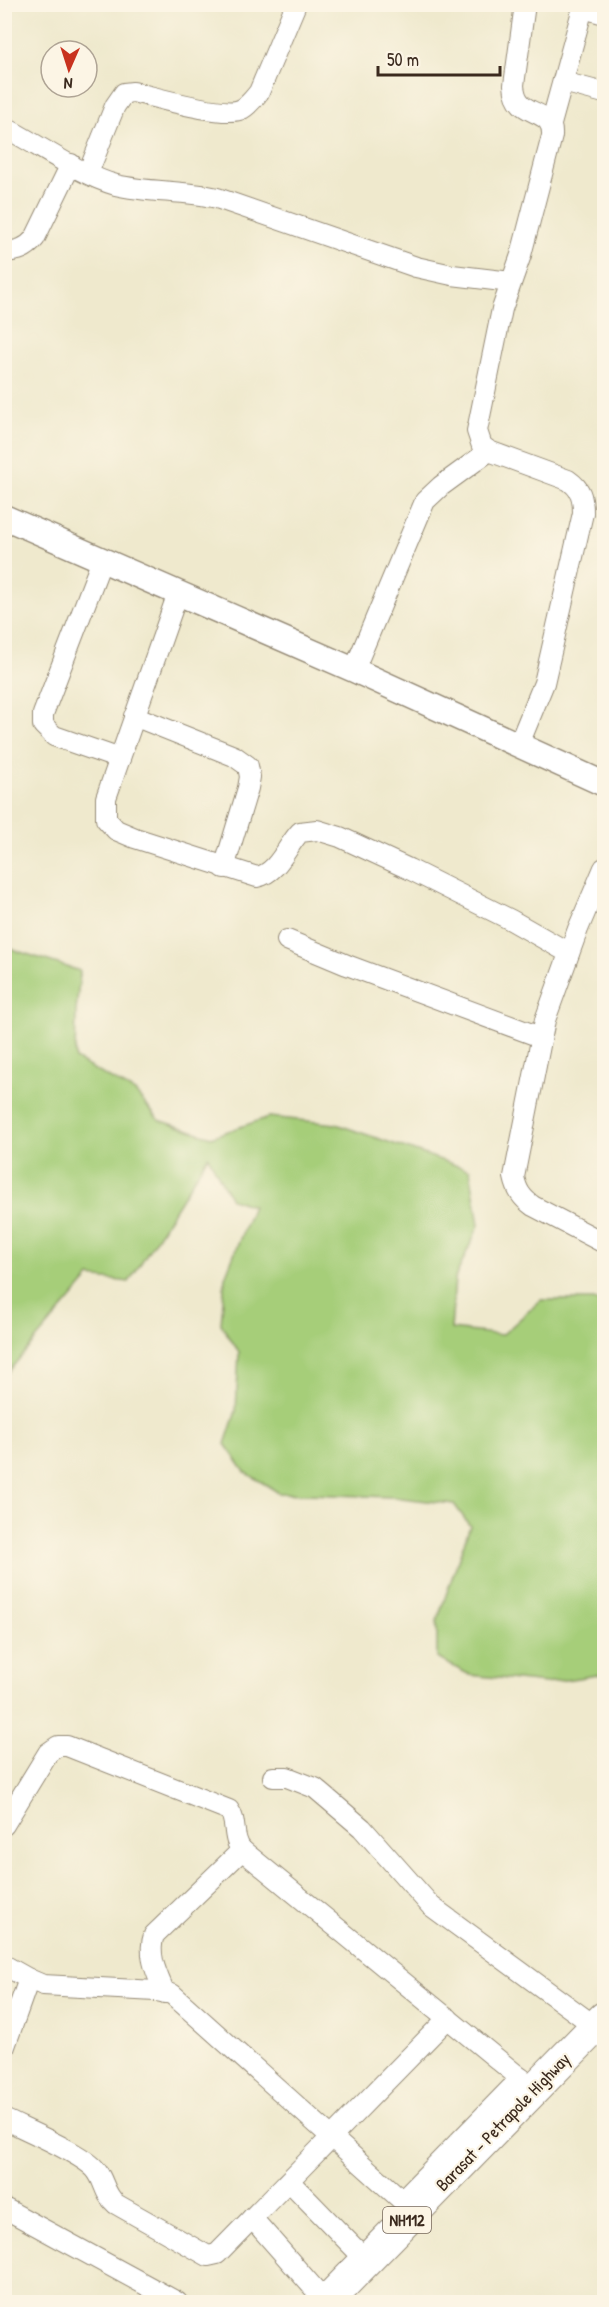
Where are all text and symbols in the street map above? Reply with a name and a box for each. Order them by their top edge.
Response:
north arrow [39,39,99,99]
scale bar [378,39,500,77]
text: 50 m [387,47,419,72]
text: N [63,73,73,95]
street label: Barasat - Petrapole Highway [430,2047,576,2197]
road number: NH112 [383,2207,431,2233]

